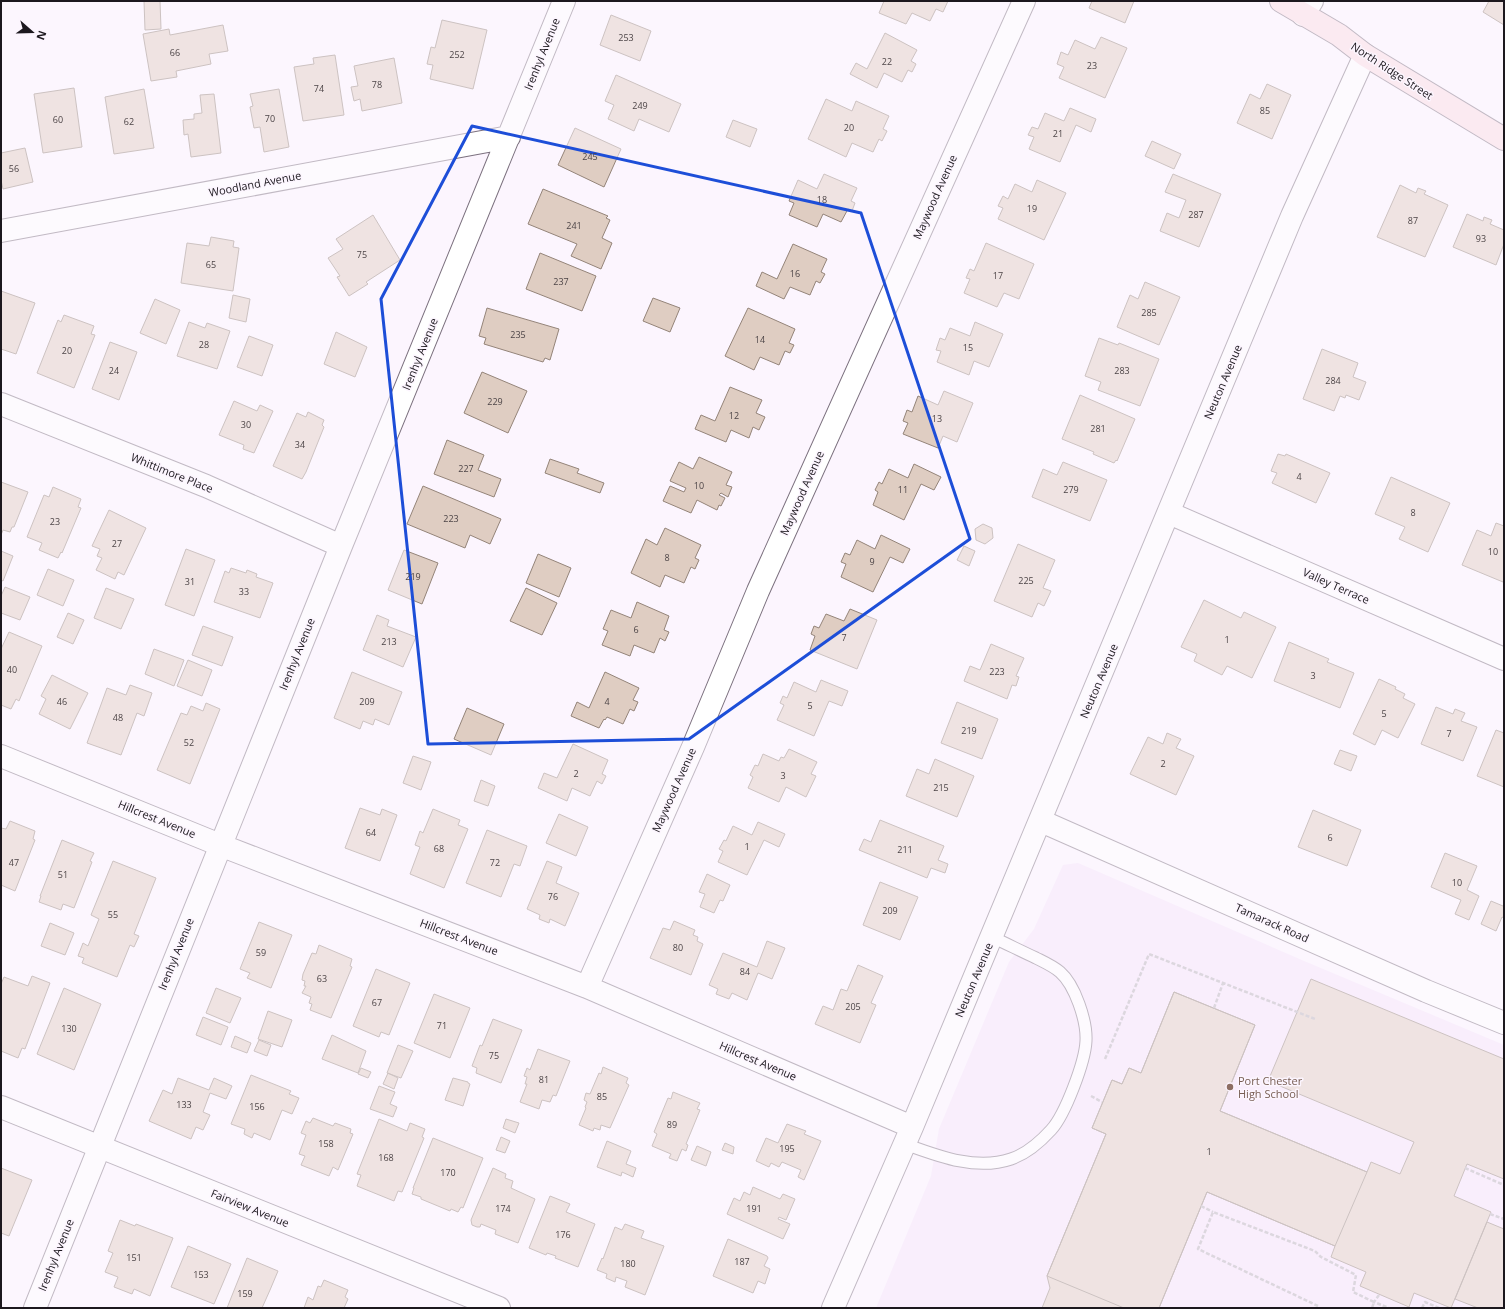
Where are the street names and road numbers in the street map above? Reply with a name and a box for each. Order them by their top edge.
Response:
street label: Irenhyl Avenue [520,15,563,92]
street label: North Ridge Street [1348,38,1436,103]
street label: Maywood Avenue [909,152,960,241]
street label: Woodland Avenue [208,167,302,200]
street label: Irenhyl Avenue [398,315,441,392]
street label: Neuton Avenue [1200,342,1245,421]
street label: Maywood Avenue [776,448,827,537]
street label: Whittimore Place [129,449,216,496]
street label: Valley Terrace [1300,564,1372,607]
street label: Irenhyl Avenue [275,615,318,692]
street label: Neuton Avenue [1076,641,1121,720]
street label: Maywood Avenue [648,745,699,834]
street label: Hillcrest Avenue [116,796,198,841]
street label: Tamarack Road [1233,900,1311,946]
street label: Irenhyl Avenue [154,915,197,992]
street label: Hillcrest Avenue [418,915,500,958]
street label: Neuton Avenue [951,940,996,1019]
street label: Hillcrest Avenue [717,1037,799,1084]
street label: Fairview Avenue [209,1185,292,1230]
street label: Irenhyl Avenue [34,1216,77,1293]

